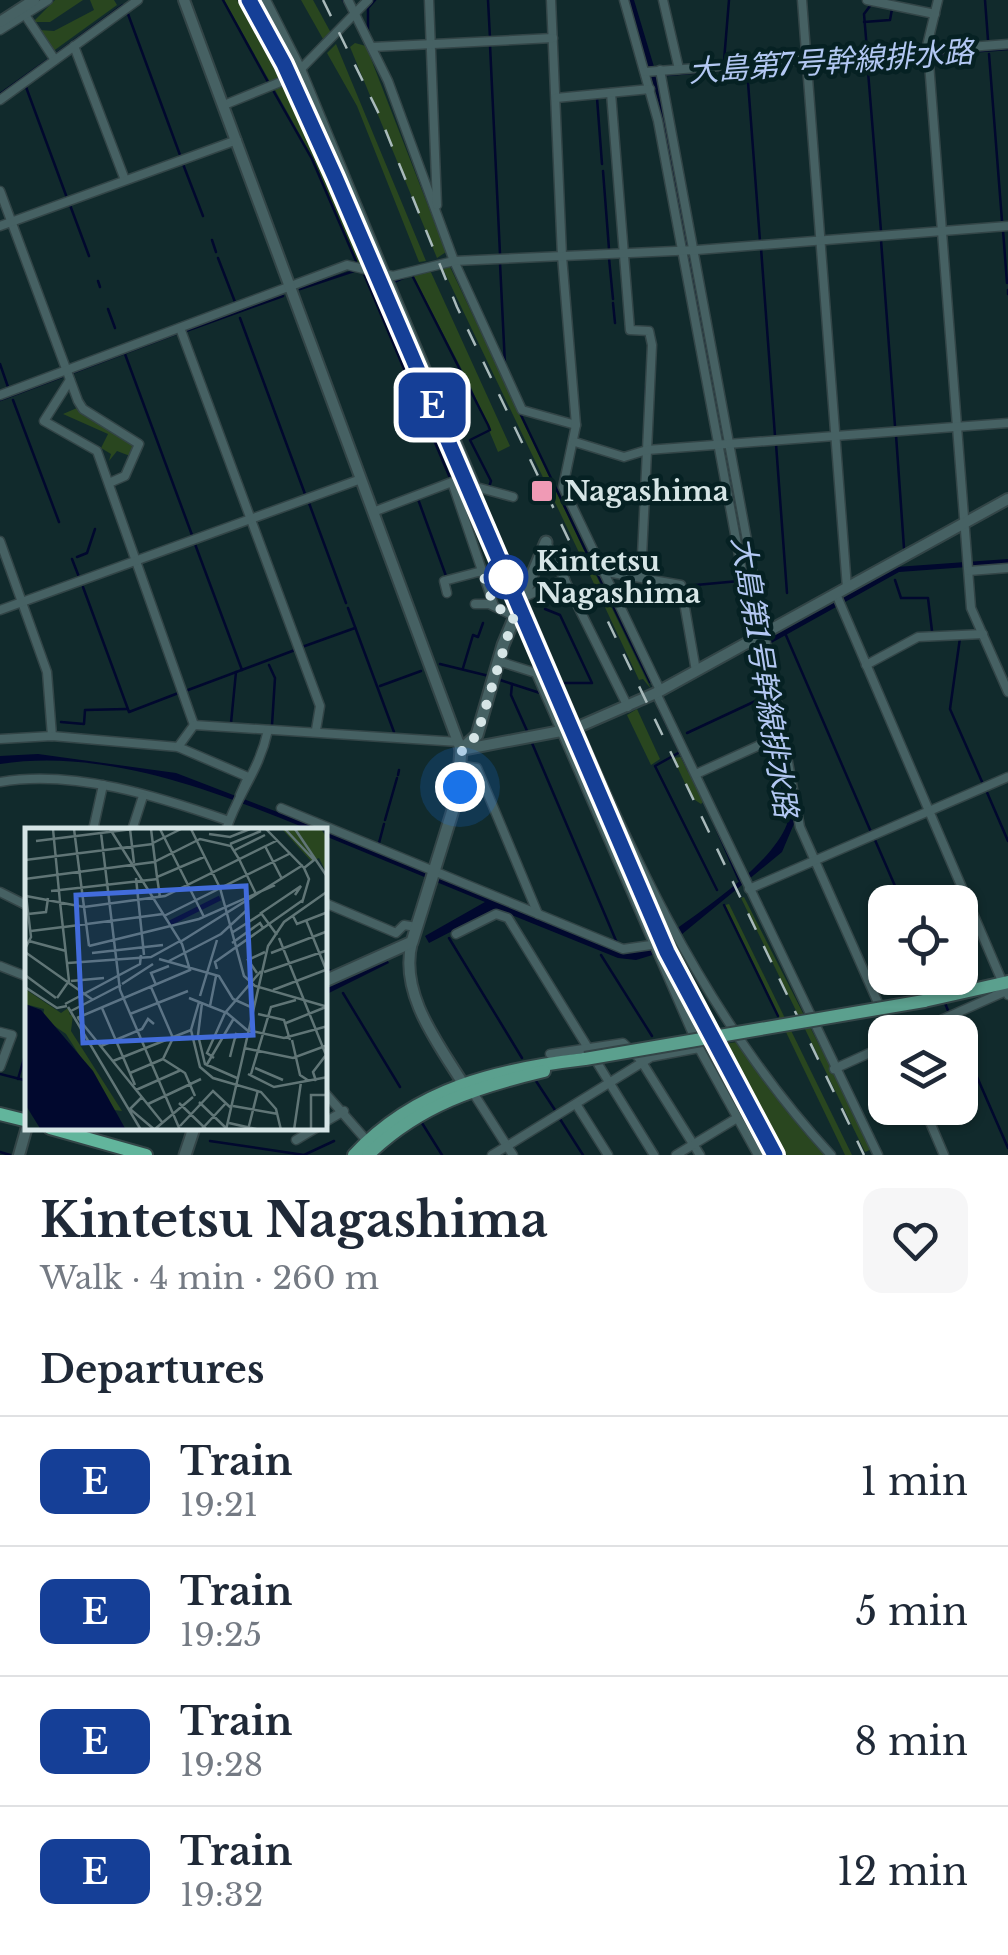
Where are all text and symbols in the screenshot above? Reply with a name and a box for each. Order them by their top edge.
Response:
water label: 大島第7号幹線排水路 [687,33,978,90]
line badge: E [400,372,464,438]
text: E [419,384,445,427]
place label: Nagashima [564,474,729,509]
marker: Nagashima [529,478,555,504]
water label: 大島第1号幹線排水路 [724,534,805,823]
place label: Kintetsu Nagashima [536,544,701,611]
marker: Kintetsu Nagashima [485,556,527,598]
your location [435,762,485,812]
inset map [25,828,328,1130]
map controls [868,885,978,1125]
button: locate [868,885,978,995]
button: layers [868,1015,978,1125]
button: heart [863,1188,968,1293]
text: Kintetsu Nagashima [40,1190,548,1250]
text: Walk · 4 min · 260 m [40,1258,379,1298]
text: Departures [40,1346,264,1393]
text: Train [180,1438,292,1485]
text: 1 min [860,1458,968,1505]
text: E [82,1460,108,1503]
text: 19:21 [180,1485,258,1525]
text: Train [180,1568,292,1615]
text: 5 min [856,1588,968,1635]
text: E [82,1590,108,1633]
text: 19:25 [180,1615,262,1655]
text: Train [180,1698,292,1745]
text: 8 min [854,1718,968,1765]
text: E [82,1720,108,1763]
text: 19:28 [180,1745,263,1785]
text: Train [180,1828,292,1875]
text: 12 min [837,1848,968,1895]
text: E [82,1850,108,1893]
text: 19:32 [180,1875,263,1915]

